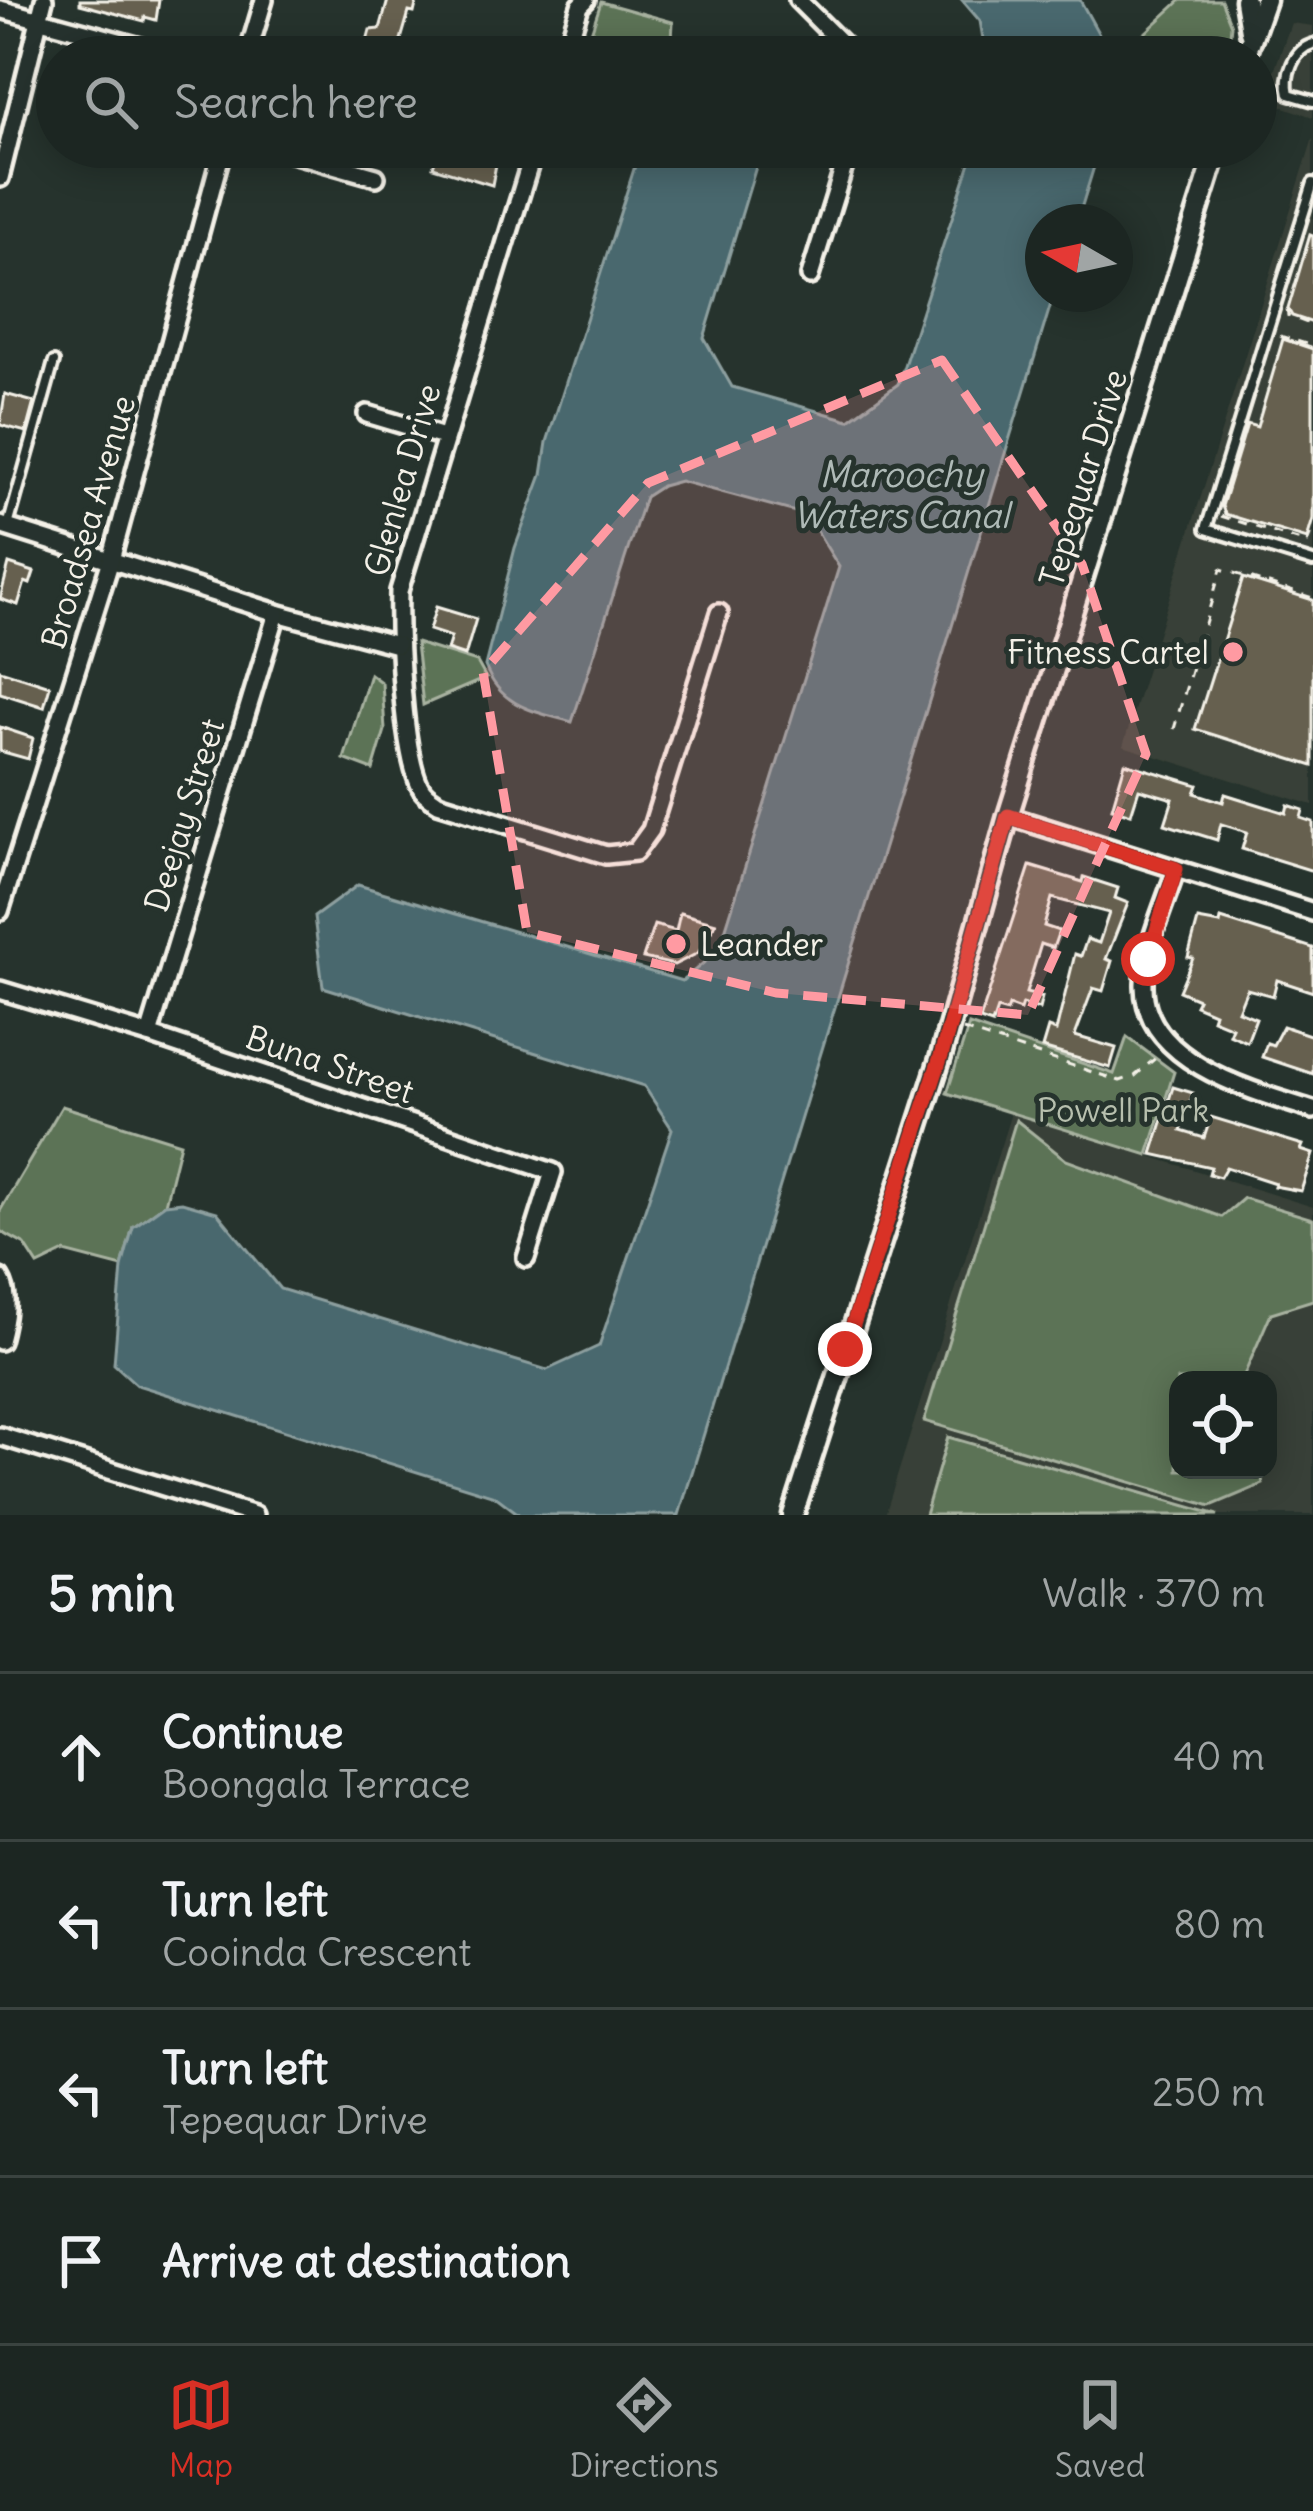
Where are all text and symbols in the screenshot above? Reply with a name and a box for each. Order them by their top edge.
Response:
search box [36,36,1277,168]
icon: search [78,69,144,135]
text: Search here [174,74,418,130]
north arrow [1025,204,1133,312]
street label: Tepequar Drive [1030,364,1136,592]
street label: Glenlea Drive [355,379,449,581]
street label: Broadsea Avenue [32,390,144,654]
water label: Maroochy Waters Canal [793,452,1014,538]
place label: Fitness Cartel [1007,631,1209,673]
marker: Fitness Cartel [1220,639,1246,665]
street label: Deejay Street [135,713,233,917]
place label: Leander [700,923,823,965]
marker: Leander [663,931,689,957]
route start [1121,932,1175,986]
street label: Buna Street [241,1016,419,1112]
park label: Powell Park [1037,1089,1209,1131]
route end [818,1322,872,1376]
map controls [1169,1371,1277,1479]
button: locate [1169,1371,1277,1479]
text: 5 min [48,1561,175,1625]
text: Walk · 370 m [1042,1569,1265,1618]
text: Continue [162,1704,344,1760]
icon: ahead [48,1724,114,1790]
text: 40 m [1173,1732,1265,1781]
text: Boongala Terrace [162,1760,471,1809]
text: Turn left [162,1872,328,1928]
icon: left [48,1892,114,1958]
text: 80 m [1173,1900,1265,1949]
text: Cooinda Crescent [162,1928,471,1977]
text: Turn left [162,2040,328,2096]
icon: left [48,2060,114,2126]
text: 250 m [1152,2068,1265,2117]
text: Tepequar Drive [162,2096,428,2145]
icon: arrive [48,2228,114,2294]
text: Arrive at destination [162,2233,571,2289]
tab: Map [168,2372,234,2486]
tab: Directions [570,2372,719,2486]
tab: Saved [1055,2372,1145,2486]

